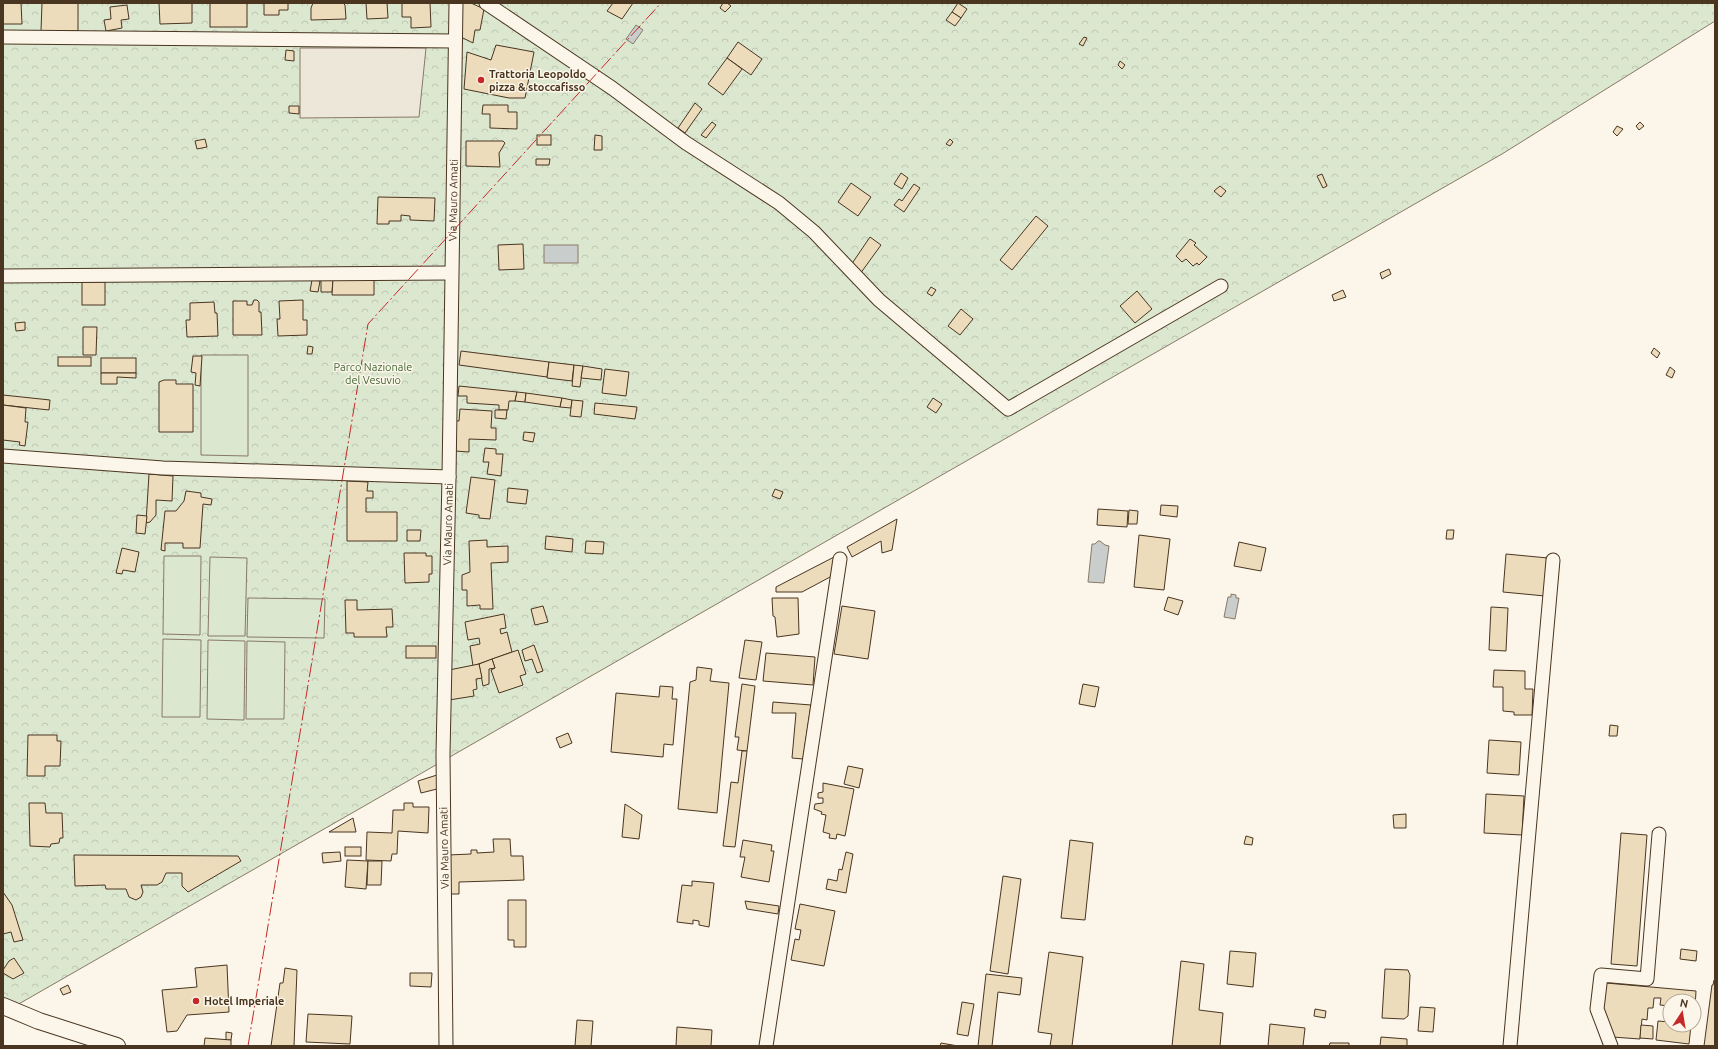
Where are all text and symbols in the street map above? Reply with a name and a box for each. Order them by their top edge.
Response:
place label: Trattoria Leopoldo pizza & stoccafisso [489,68,587,93]
marker: Trattoria Leopoldo pizza & stoccafisso [476,75,486,85]
street label: Via Mauro Amati [446,159,460,241]
park label: Parco Nazionale del Vesuvio [334,361,412,386]
street label: Via Mauro Amati [441,483,455,565]
street label: Via Mauro Amati [437,807,451,889]
north arrow [1662,993,1702,1033]
place label: Hotel Imperiale [204,995,284,1007]
marker: Hotel Imperiale [191,996,201,1006]
text: N [1679,996,1689,1010]

